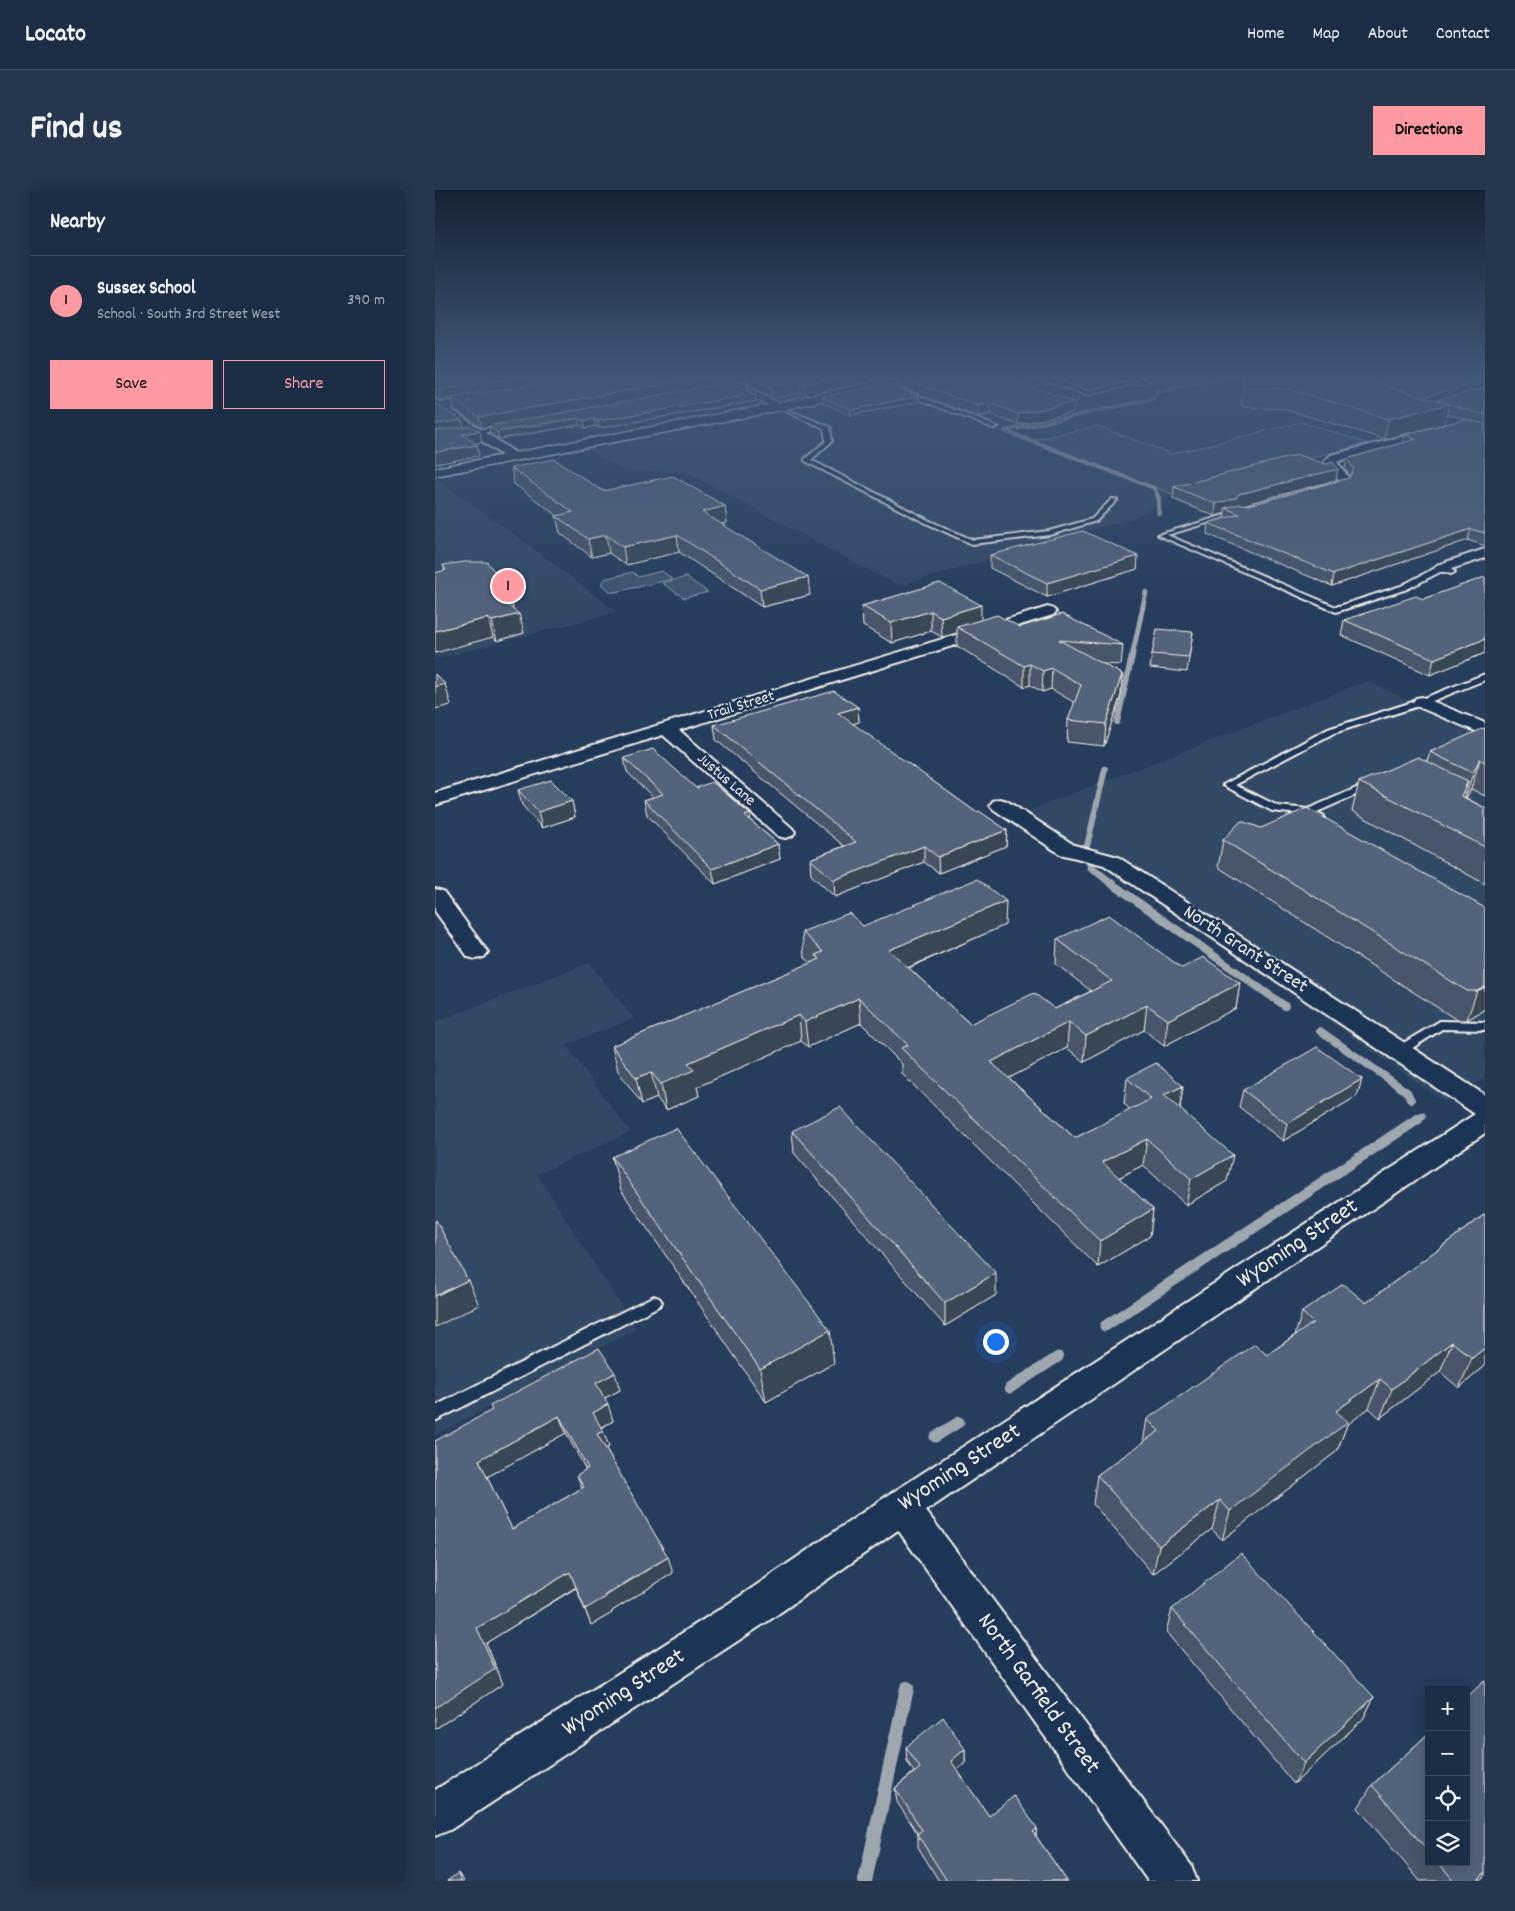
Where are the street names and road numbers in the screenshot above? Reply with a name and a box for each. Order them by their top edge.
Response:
street label: Trail Street [705,685,778,727]
street label: Justus Lane [692,748,760,812]
street label: North Grant Street [1177,899,1313,1001]
street label: Wyoming Street [1230,1191,1366,1297]
street label: Wyoming Street [892,1415,1028,1521]
street label: North Garfield Street [968,1607,1108,1782]
street label: Wyoming Street [556,1640,692,1746]

